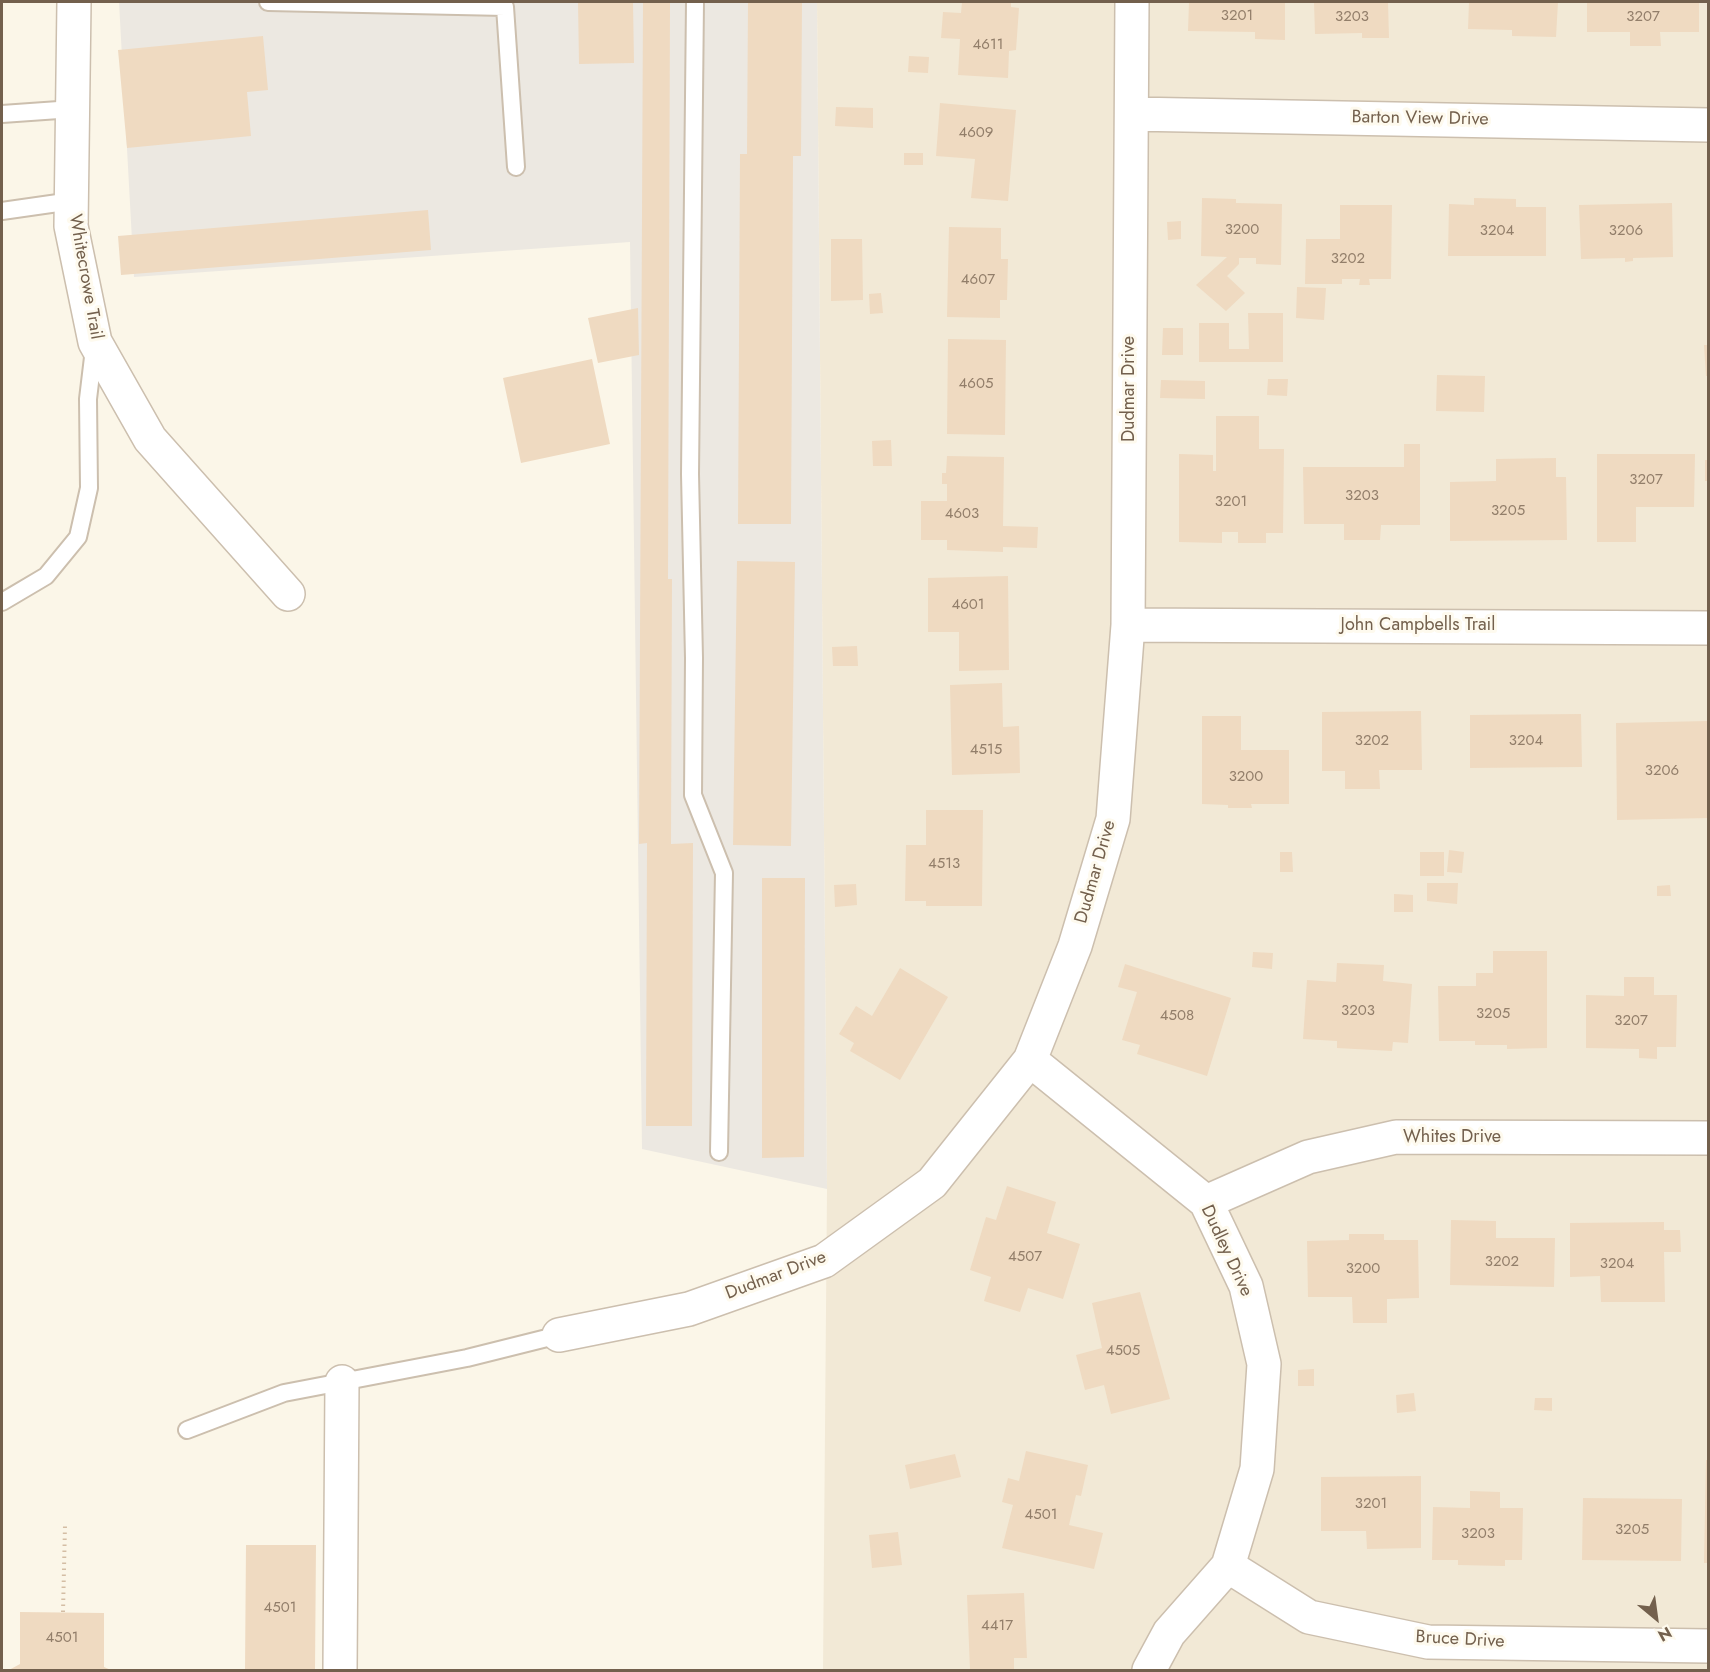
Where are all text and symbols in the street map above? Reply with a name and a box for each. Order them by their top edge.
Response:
house number: 3201 [1221,7,1253,25]
house number: 3203 [1335,8,1369,26]
house number: 3207 [1626,8,1660,26]
house number: 4611 [973,36,1003,54]
street label: Barton View Drive [1351,107,1489,131]
house number: 4609 [958,124,994,142]
street label: Whitecrowe Trail [63,213,107,341]
house number: 3200 [1225,221,1259,239]
house number: 3204 [1480,222,1514,240]
house number: 3206 [1609,222,1643,240]
house number: 3202 [1331,250,1365,268]
house number: 4607 [961,271,995,289]
street label: Dudmar Drive [1119,336,1141,442]
house number: 4605 [959,375,993,393]
house number: 3207 [1629,471,1663,489]
house number: 3203 [1345,487,1379,505]
house number: 3201 [1215,493,1247,511]
house number: 3205 [1491,502,1525,520]
house number: 4603 [945,505,979,523]
house number: 4601 [951,596,985,614]
street label: John Campbells Trail [1341,615,1495,637]
house number: 3202 [1355,732,1389,750]
house number: 3204 [1509,732,1543,750]
house number: 4515 [970,741,1002,759]
house number: 3206 [1645,762,1679,780]
house number: 3200 [1229,768,1263,786]
street label: Dudmar Drive [1071,818,1121,926]
house number: 4513 [928,855,960,873]
house number: 3203 [1341,1002,1375,1020]
house number: 3205 [1476,1005,1510,1023]
house number: 4508 [1160,1007,1194,1025]
house number: 3207 [1614,1012,1648,1030]
street label: Whites Drive [1403,1127,1501,1149]
street label: Dudley Drive [1195,1202,1257,1300]
street label: Dudmar Drive [723,1247,829,1305]
house number: 4507 [1008,1248,1042,1266]
house number: 3202 [1485,1253,1519,1271]
house number: 3204 [1600,1255,1634,1273]
house number: 3200 [1346,1260,1380,1278]
house number: 4505 [1106,1342,1140,1360]
house number: 3201 [1355,1495,1387,1513]
house number: 4501 [1025,1506,1057,1524]
house number: 3205 [1615,1521,1649,1539]
house number: 3203 [1461,1525,1495,1543]
north arrow [1626,1588,1686,1648]
house number: 4501 [264,1599,296,1617]
house number: 4417 [981,1617,1013,1635]
text: N [1654,1621,1676,1647]
street label: Bruce Drive [1415,1627,1505,1653]
house number: 4501 [46,1629,78,1647]

